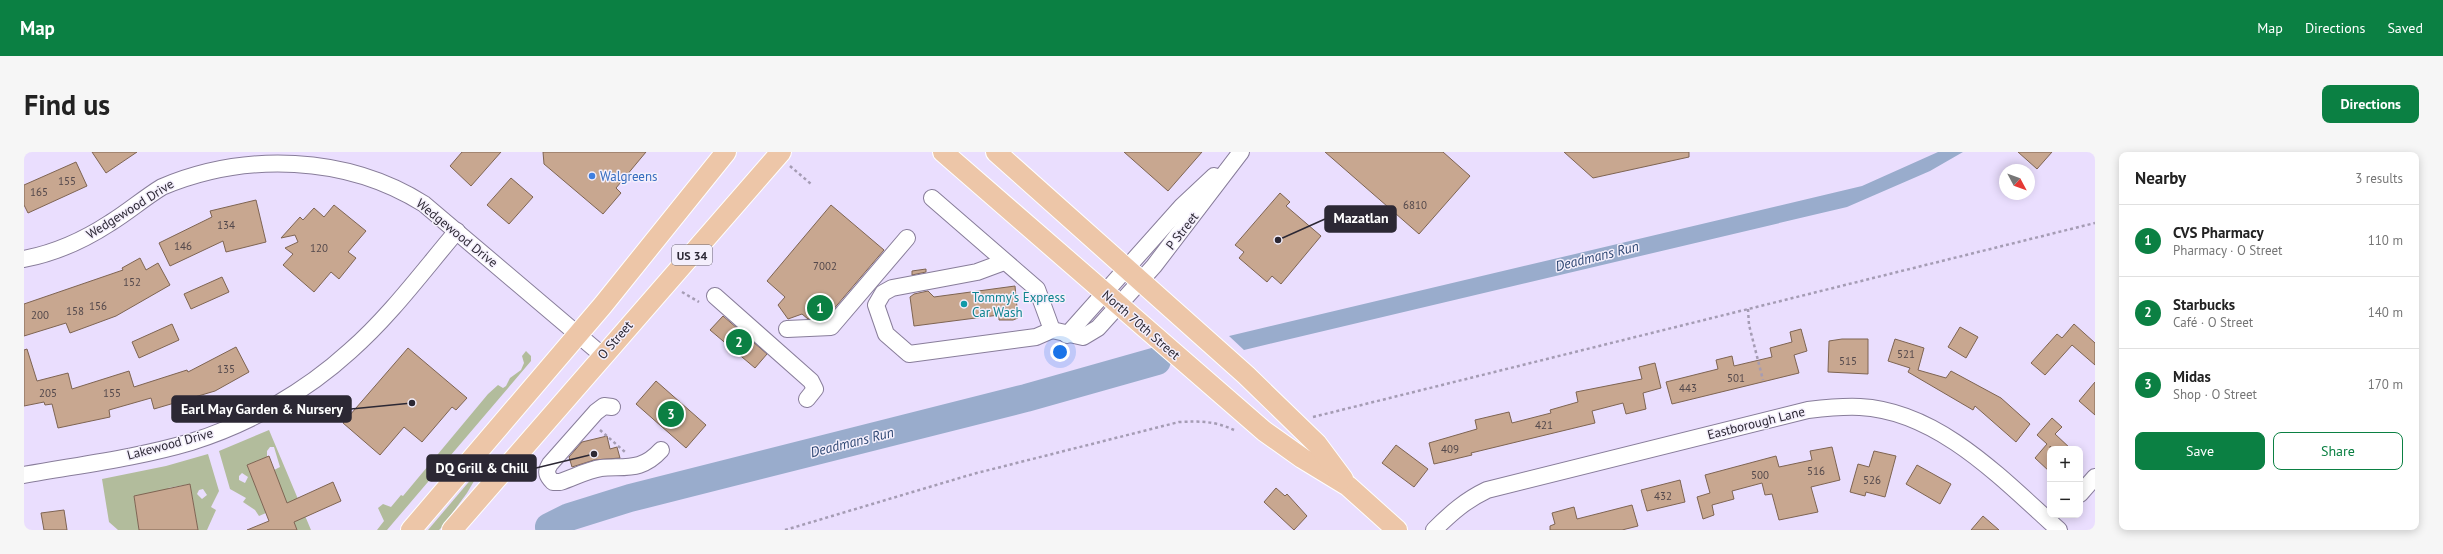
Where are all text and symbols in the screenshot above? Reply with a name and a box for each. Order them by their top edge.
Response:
text: Map [20,16,55,40]
text: Map [2257,19,2283,37]
text: Directions [2305,19,2365,37]
text: Saved [2387,19,2423,37]
button: Directions [2322,85,2419,123]
text: Find us [24,86,110,123]
north arrow [1999,164,2035,200]
text: Nearby [2135,167,2186,189]
place label: Walgreens [600,168,658,185]
text: 3 results [2355,170,2403,187]
marker: Walgreens [587,171,597,181]
house number: 155 [58,174,76,188]
street label: Wedgewood Drive [83,175,177,243]
house number: 165 [30,185,48,199]
street label: Wedgewood Drive [413,195,501,271]
house number: 6810 [1403,198,1427,212]
callout: Mazatlan [1325,206,1396,232]
street label: P Street [1162,208,1202,253]
text: Mazatlan [1333,209,1389,227]
house number: 134 [217,218,235,232]
text: CVS Pharmacy [2173,223,2264,242]
text: 1 [2144,232,2152,249]
text: 110 m [2368,232,2403,249]
water label: Deadmans Run [1553,237,1641,275]
house number: 146 [174,239,192,253]
house number: 120 [310,241,328,255]
text: Pharmacy · O Street [2173,242,2283,259]
road number: US 34 [672,245,712,265]
house number: 7002 [813,259,837,273]
house number: 152 [123,275,141,289]
street label: North 70th Street [1098,286,1184,364]
place label: Tommy's Express Car Wash [972,289,1065,321]
pin: 1 [807,293,833,323]
text: Starbucks [2173,295,2235,314]
house number: 156 [89,299,107,313]
marker: Tommy's Express Car Wash [959,299,969,309]
house number: 158 [66,304,84,318]
text: 2 [2144,304,2152,321]
text: 140 m [2368,304,2403,321]
house number: 200 [31,308,49,322]
text: Café · O Street [2173,314,2253,331]
street label: O Street [594,317,637,363]
pin: 2 [726,327,752,357]
your location [1050,342,1070,362]
house number: 521 [1897,347,1915,361]
house number: 515 [1839,354,1857,368]
house number: 135 [217,362,235,376]
text: Midas [2173,367,2211,386]
house number: 501 [1727,371,1745,385]
text: 3 [2144,376,2152,393]
text: 170 m [2368,376,2403,393]
house number: 443 [1679,381,1697,395]
house number: 205 [39,386,57,400]
house number: 155 [103,386,121,400]
text: Shop · O Street [2173,386,2257,403]
callout: Earl May Garden & Nursery [172,396,351,422]
pin: 3 [658,399,684,429]
text: Earl May Garden & Nursery [181,400,343,418]
street label: Eastborough Lane [1705,403,1807,443]
house number: 421 [1535,418,1553,432]
water label: Deadmans Run [808,423,896,461]
street label: Lakewood Drive [125,424,215,464]
button: Save [2135,432,2265,470]
button: Share [2273,432,2403,470]
house number: 409 [1441,442,1459,456]
map controls [2047,446,2083,518]
button: + [2047,446,2083,482]
callout: DQ Grill & Chill [427,455,536,481]
text: DQ Grill & Chill [436,459,529,477]
house number: 516 [1807,464,1825,478]
house number: 500 [1751,468,1769,482]
house number: 526 [1863,473,1881,487]
button: − [2047,482,2083,518]
house number: 432 [1654,489,1672,503]

